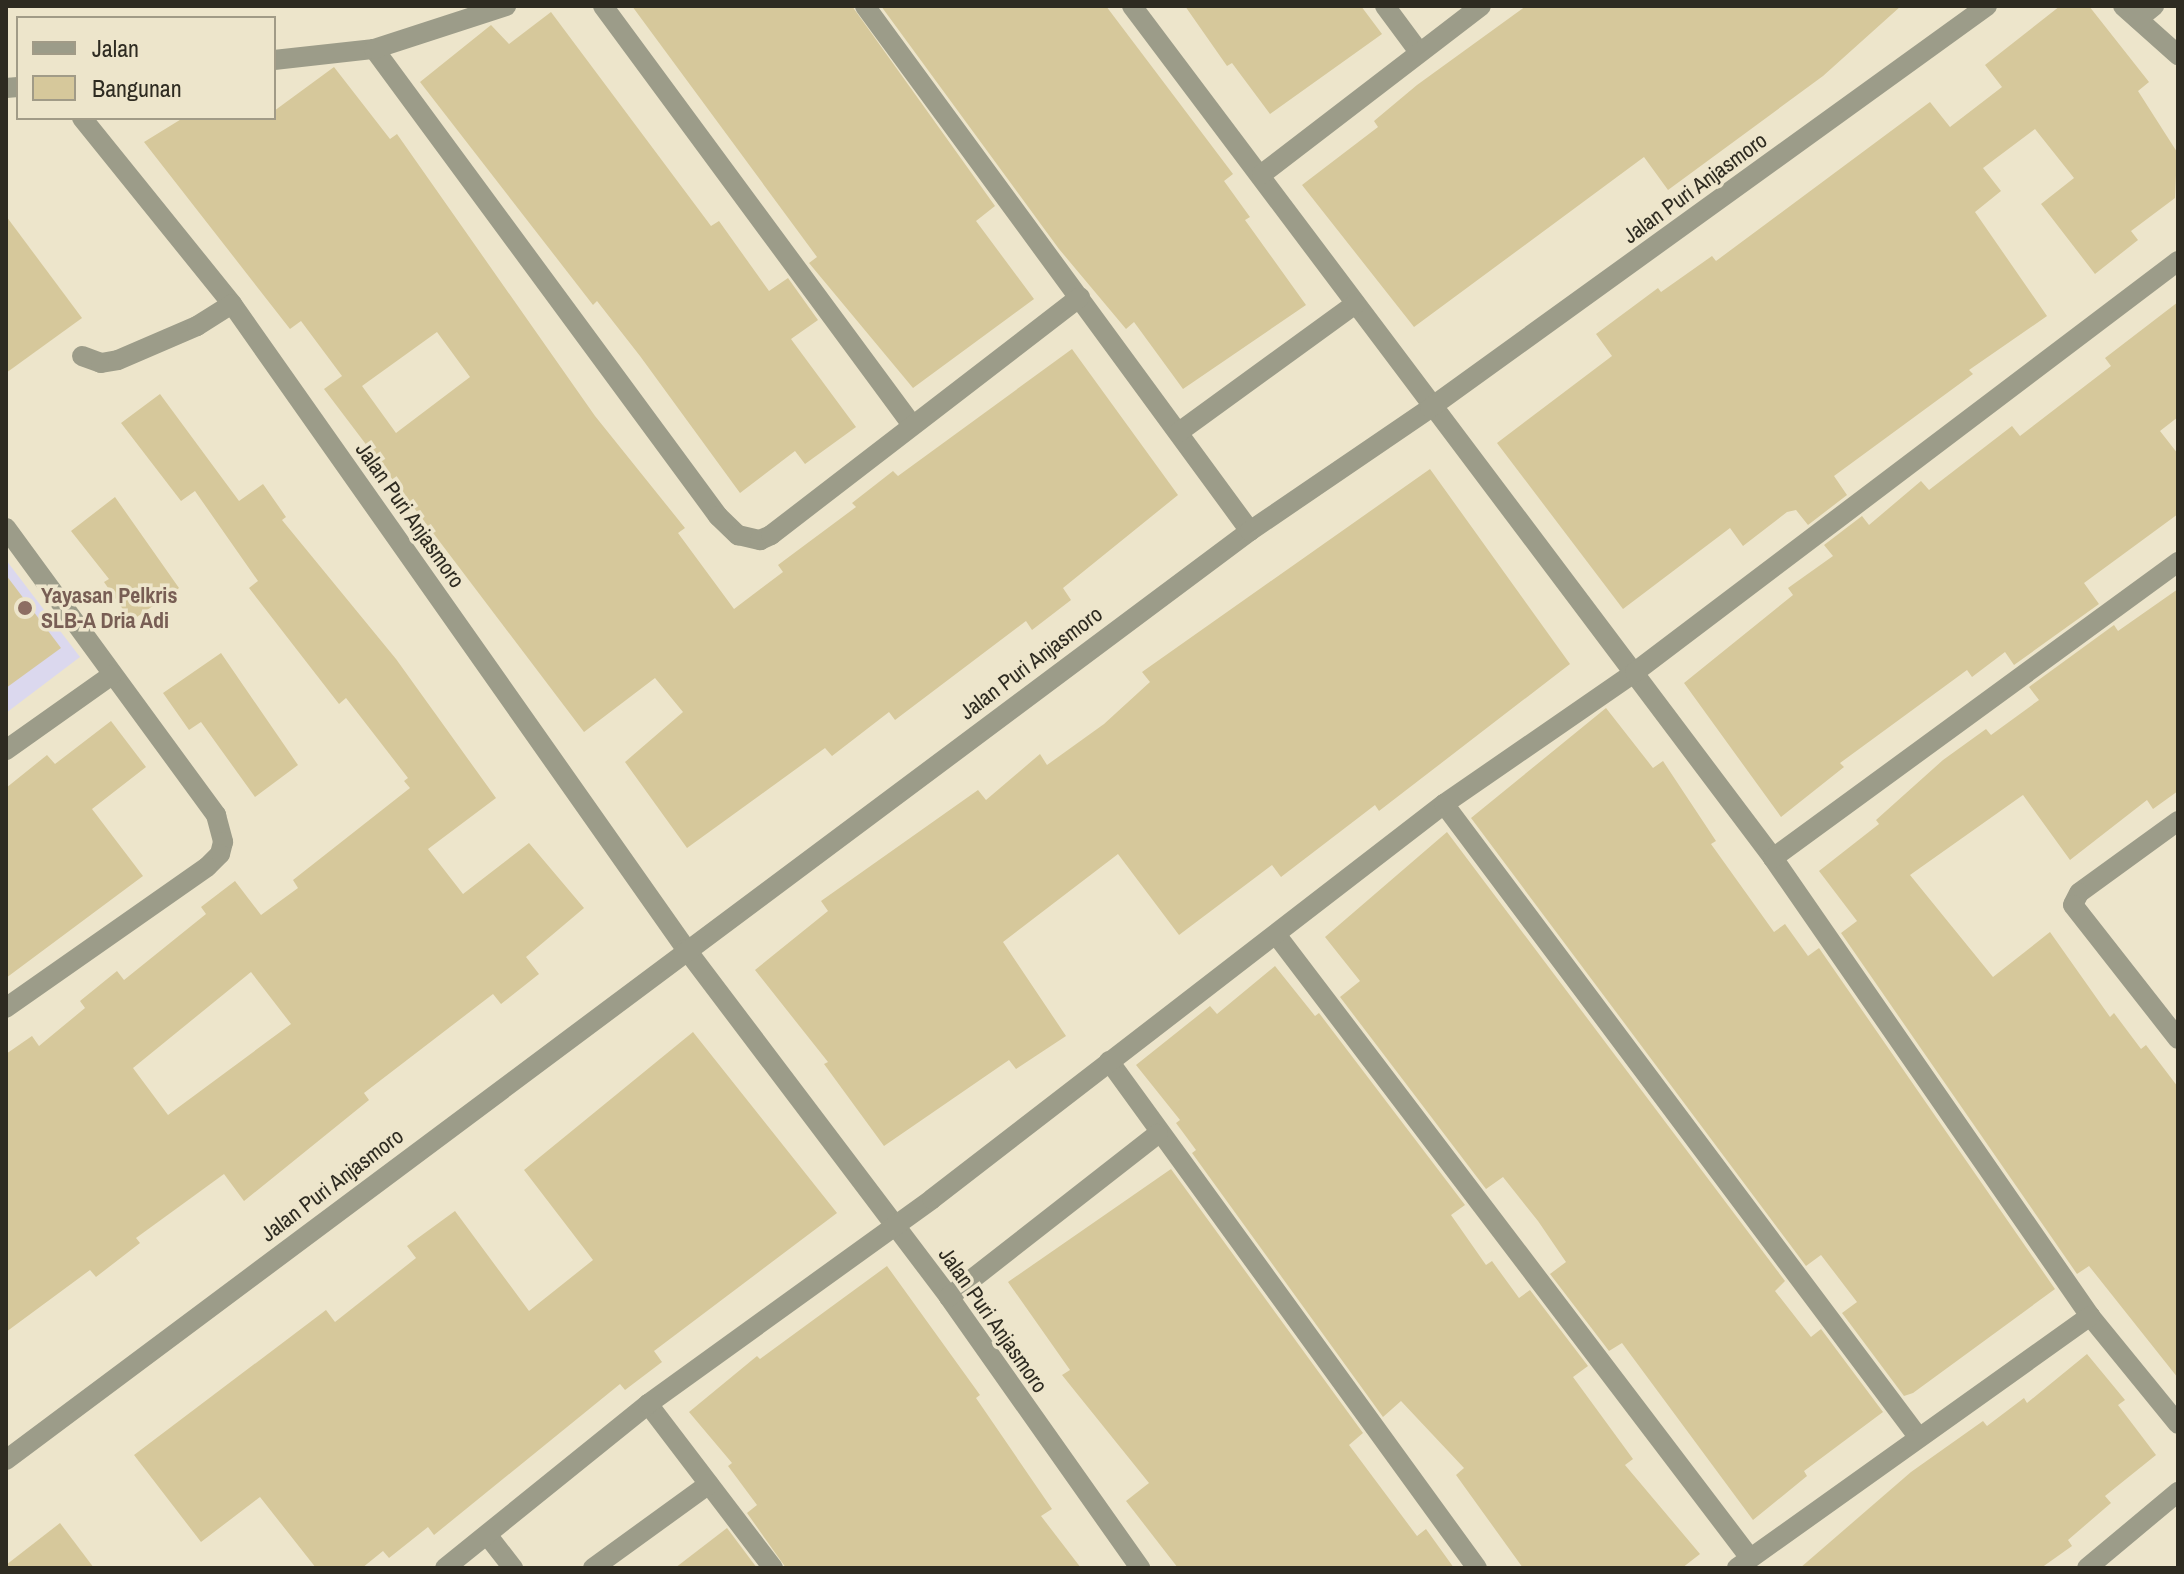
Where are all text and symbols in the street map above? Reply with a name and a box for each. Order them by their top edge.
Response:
legend [16,16,276,120]
text: Jalan [92,32,139,64]
text: Bangunan [92,72,182,104]
street label: Jalan Puri Anjasmoro [1617,127,1773,249]
street label: Jalan Puri Anjasmoro [350,437,470,593]
place label: Yayasan Pelkris SLB-A Dria Adi [41,582,177,634]
marker: Yayasan Pelkris SLB-A Dria Adi [16,599,34,617]
street label: Jalan Puri Anjasmoro [954,601,1108,725]
street label: Jalan Puri Anjasmoro [255,1123,409,1247]
street label: Jalan Puri Anjasmoro [933,1242,1053,1398]

